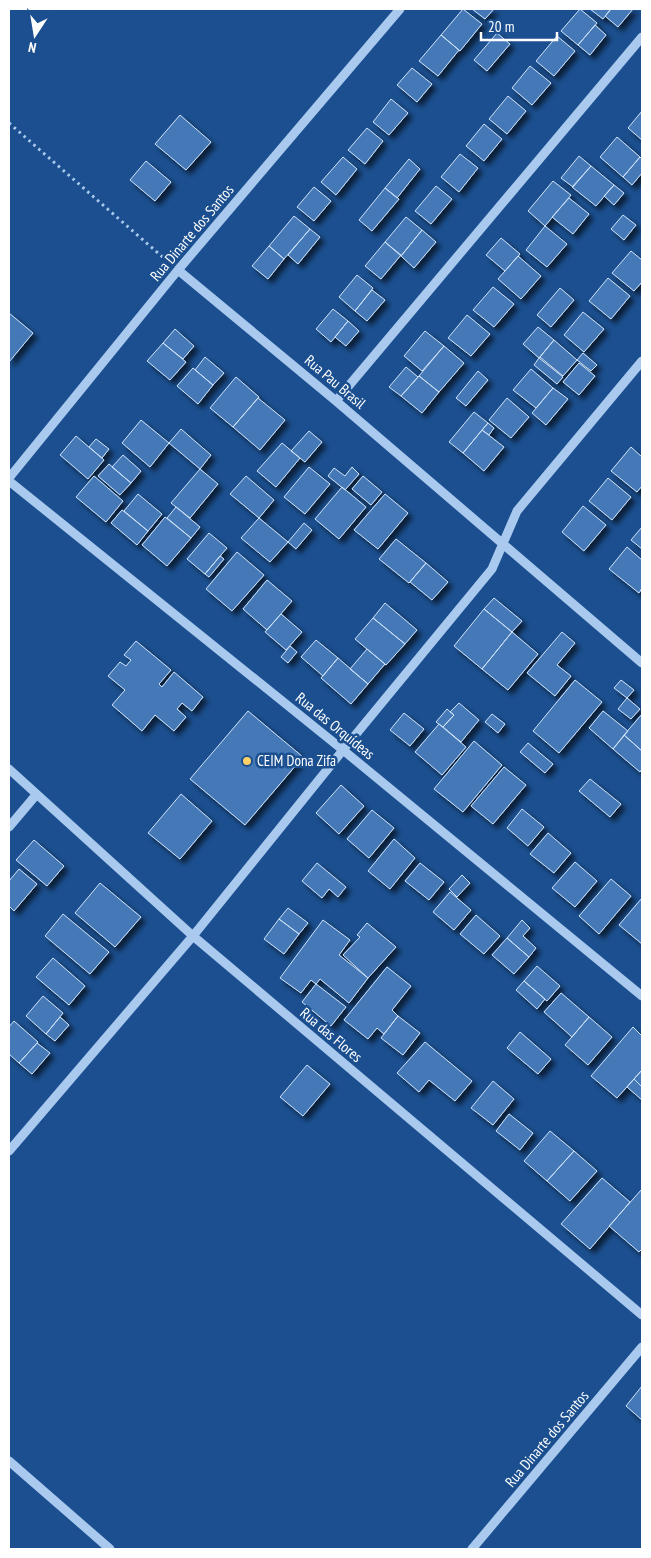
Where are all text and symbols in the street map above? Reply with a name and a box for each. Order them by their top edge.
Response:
north arrow [10,10,60,60]
scale bar [481,10,557,42]
text: 20 m [488,17,514,36]
text: N [27,38,38,57]
street label: Rua Dinarte dos Santos [146,181,238,285]
street label: Rua Pau Brasil [301,351,370,413]
street label: Rua das Orquídeas [292,688,379,763]
place label: CEIM Dona Zifa [257,751,336,770]
marker: CEIM Dona Zifa [241,755,253,767]
street label: Rua das Flores [296,1003,366,1066]
street label: Rua Dinarte dos Santos [501,1387,593,1491]

